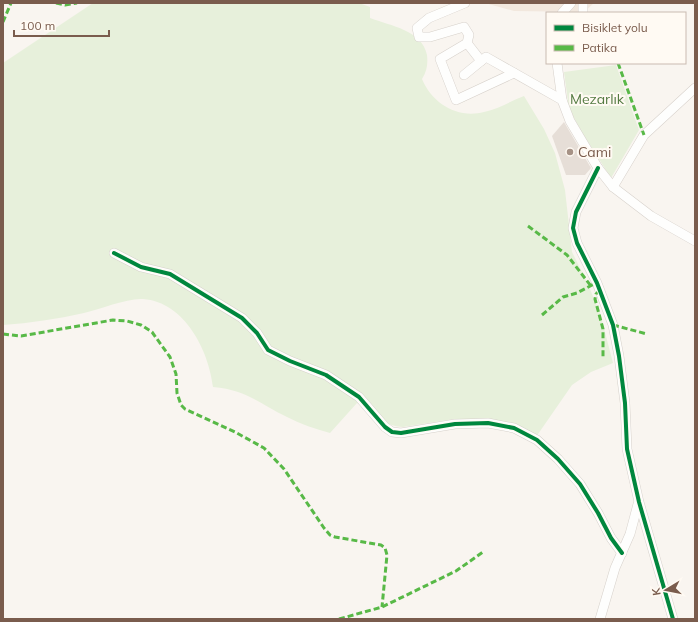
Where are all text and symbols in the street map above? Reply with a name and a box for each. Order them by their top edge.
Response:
scale bar [14,12,109,38]
legend [546,12,686,64]
text: 100 m [20,18,55,33]
text: Bisiklet yolu [582,20,648,35]
text: Patika [582,40,617,55]
park label: Mezarlık [570,90,625,108]
place label: Cami [578,143,611,161]
marker: Cami [565,147,575,157]
north arrow [646,570,686,610]
text: K [649,586,664,597]

